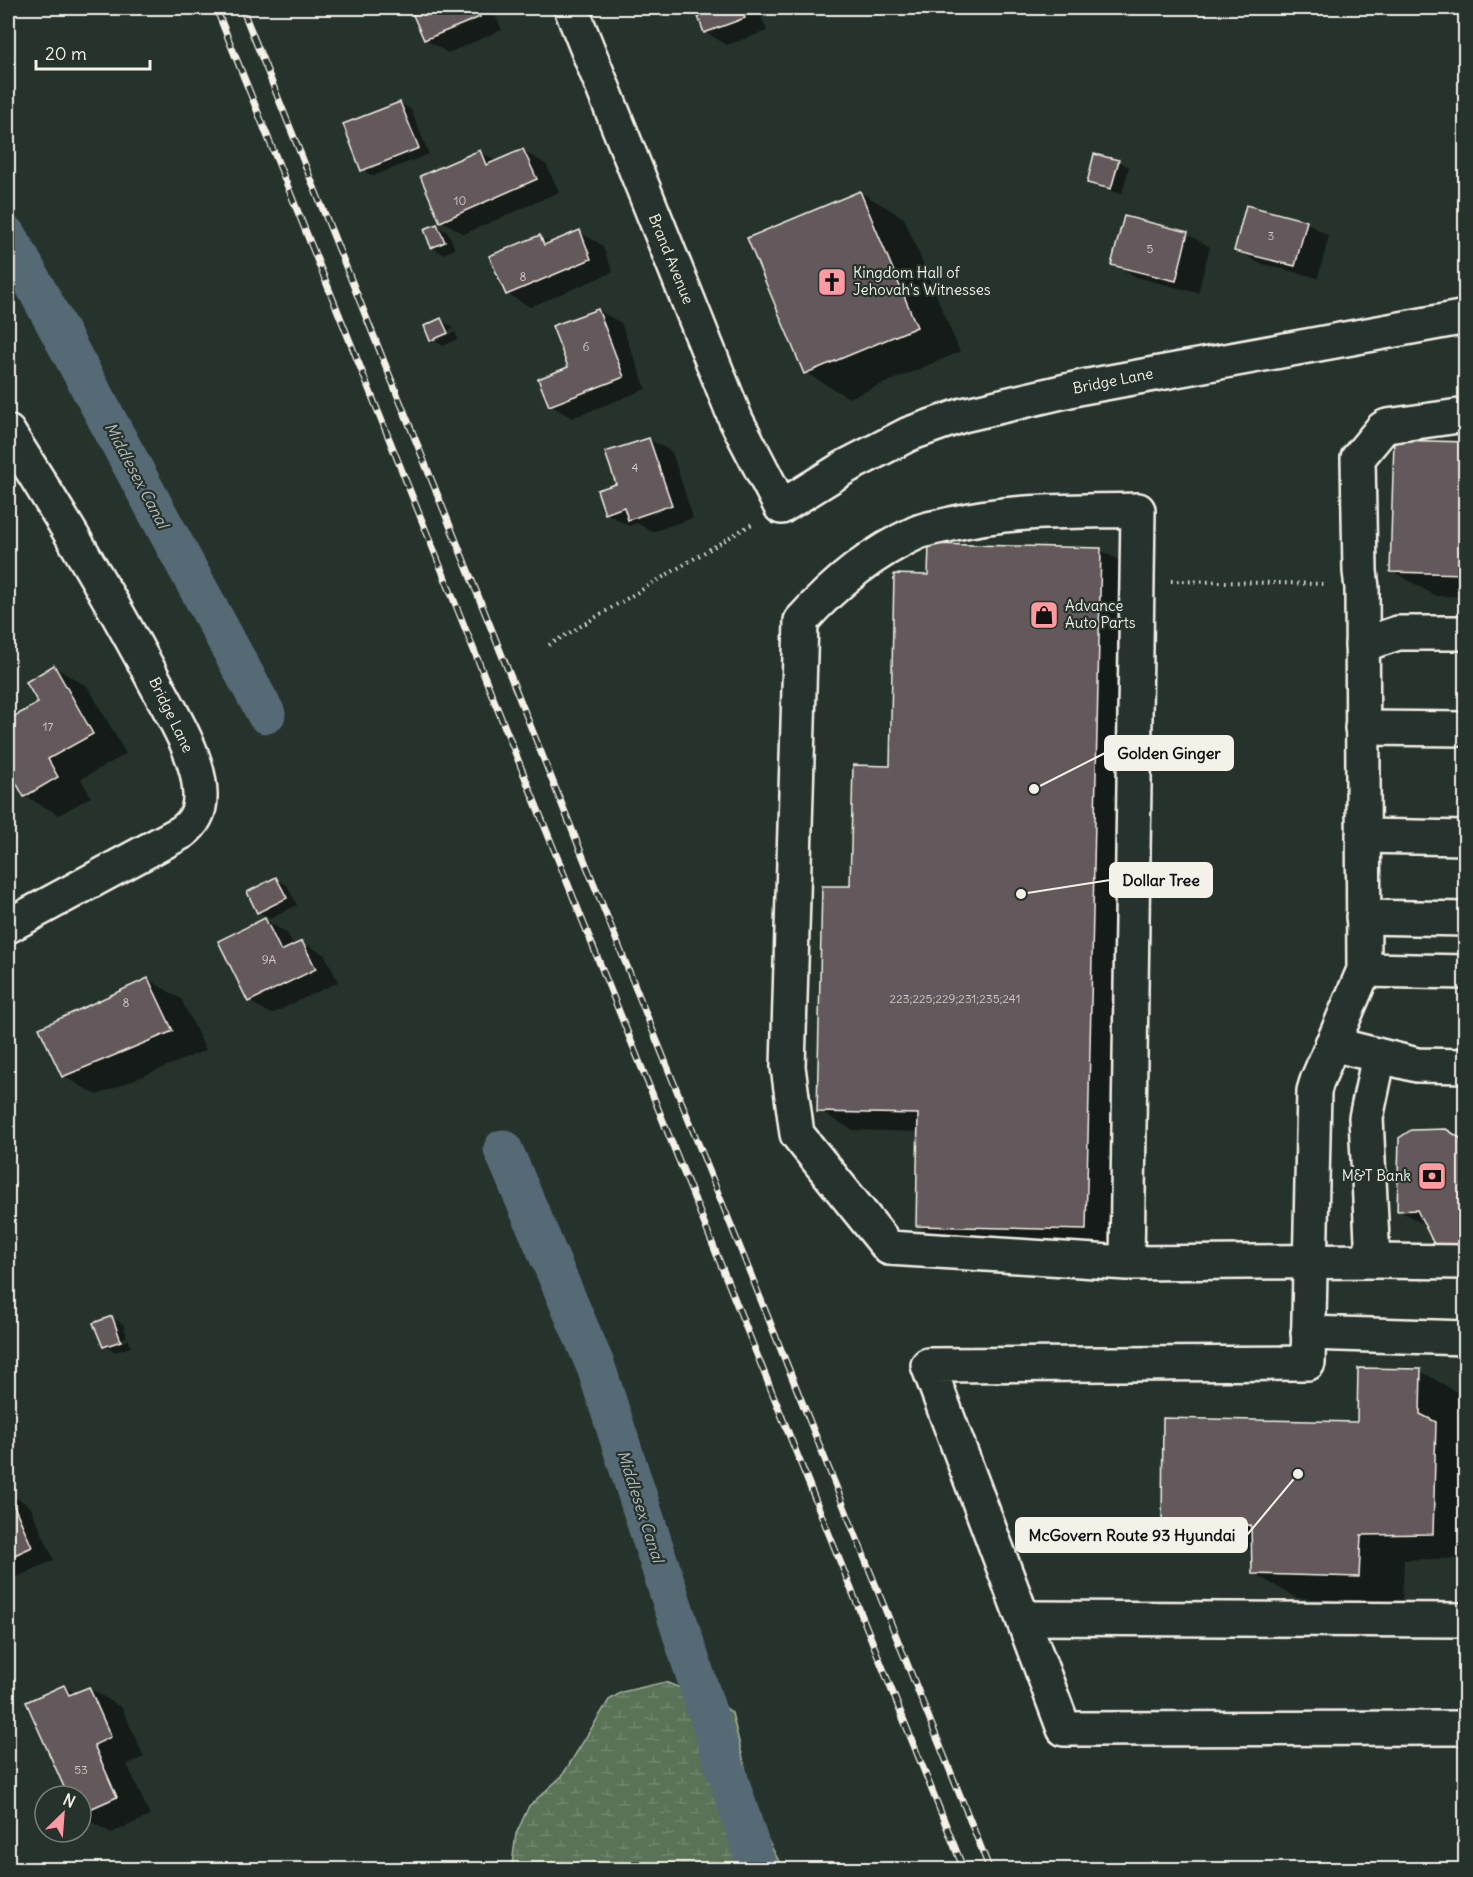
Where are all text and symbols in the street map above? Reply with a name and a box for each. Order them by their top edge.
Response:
scale bar [36,33,150,71]
text: 20 m [45,42,87,65]
house number: 10 [454,193,466,208]
street label: Brand Avenue [645,211,698,307]
house number: 3 [1268,228,1275,243]
house number: 5 [1147,241,1154,256]
place label: Kingdom Hall of Jehovah's Witnesses [853,263,991,299]
church icon: Kingdom Hall of Jehovah's Witnesses [816,266,848,298]
house number: 8 [520,269,527,284]
house number: 6 [583,339,590,354]
street label: Bridge Lane [1071,363,1155,398]
water label: Middlesex Canal [101,419,174,533]
house number: 4 [632,460,639,475]
place label: Advance Auto Parts [1065,596,1136,632]
shop icon: Advance Auto Parts [1028,599,1060,631]
street label: Bridge Lane [145,674,198,756]
house number: 17 [43,719,53,734]
callout: Golden Ginger [1105,736,1233,770]
text: Golden Ginger [1117,743,1221,764]
callout: Dollar Tree [1110,863,1212,897]
text: Dollar Tree [1122,870,1200,890]
house number: 9A [262,952,277,967]
house number: 223;225;229;231;235;241 [890,991,1020,1006]
house number: 8 [123,995,130,1010]
bank icon: M&T Bank [1416,1160,1448,1192]
place label: M&T Bank [1342,1166,1411,1185]
water label: Middlesex Canal [613,1447,669,1567]
callout: McGovern Route 93 Hyundai [1016,1518,1247,1552]
text: McGovern Route 93 Hyundai [1029,1525,1235,1546]
house number: 53 [74,1762,88,1777]
north arrow [33,1784,93,1844]
text: N [60,1789,79,1812]

